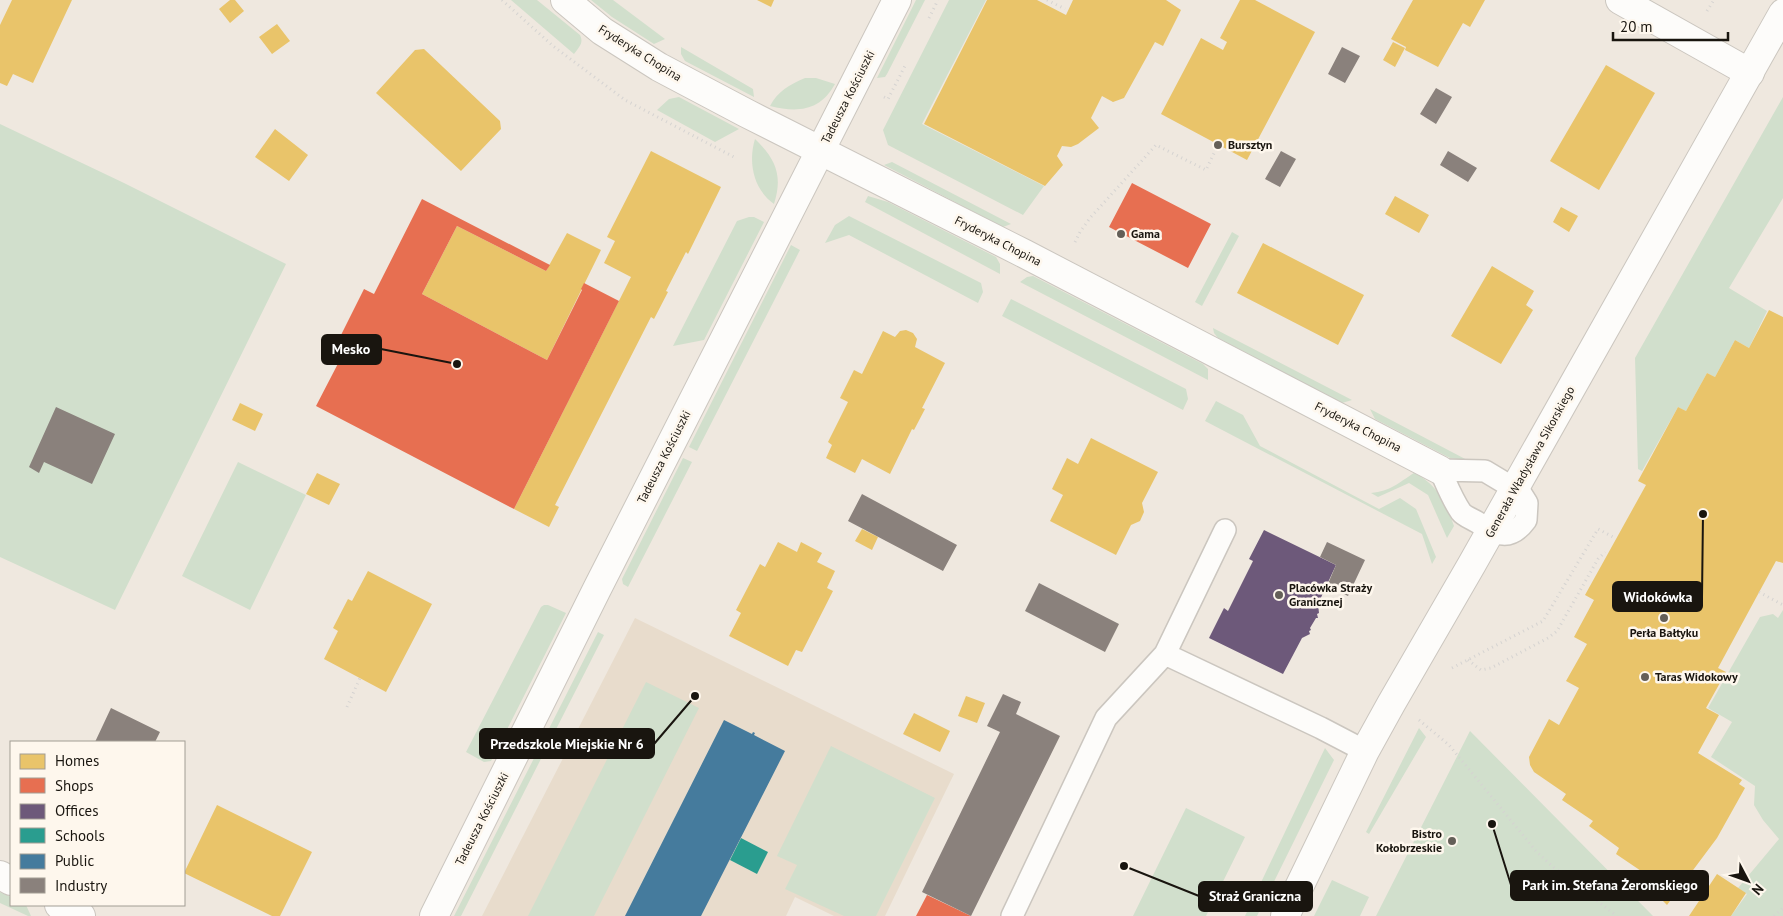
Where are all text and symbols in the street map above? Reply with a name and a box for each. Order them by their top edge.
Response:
scale bar [1613,10,1728,42]
text: 20 m [1620,17,1653,36]
street label: Fryderyka Chopina [596,21,685,84]
street label: Tadeusza Kościuszki [818,48,878,146]
place label: Bursztyn [1228,137,1272,152]
marker: Bursztyn [1212,139,1224,151]
street label: Fryderyka Chopina [952,212,1044,269]
place label: Gama [1131,226,1160,241]
marker: Gama [1115,228,1127,240]
callout: Mesko [322,335,381,364]
text: Mesko [332,340,371,358]
street label: Generała Władysława Sikorskiego [1482,383,1578,540]
street label: Fryderyka Chopina [1312,398,1404,455]
street label: Tadeusza Kościuszki [634,408,694,506]
place label: Placówka Straży Granicznej [1289,580,1372,609]
callout: Widokówka [1613,582,1702,611]
text: Widokówka [1624,588,1693,606]
marker: Placówka Straży Granicznej [1273,589,1285,601]
marker: Perła Bałtyku [1658,612,1670,624]
place label: Perła Bałtyku [1630,625,1698,640]
place label: Taras Widokowy [1655,669,1738,684]
marker: Taras Widokowy [1639,671,1651,683]
callout: Przedszkole Miejskie Nr 6 [480,729,654,758]
text: Przedszkole Miejskie Nr 6 [490,735,644,753]
legend [10,741,185,906]
text: Homes [55,751,99,770]
street label: Tadeusza Kościuszki [452,770,512,868]
text: Shops [55,776,94,795]
text: Offices [55,801,99,820]
text: Schools [55,826,105,845]
place label: Bistro Kołobrzeskie [1376,826,1443,855]
marker: Bistro Kołobrzeskie [1446,835,1458,847]
text: Public [55,851,94,870]
north arrow [1723,856,1773,906]
callout: Park im. Stefana Żeromskiego [1511,871,1708,900]
text: Industry [55,876,107,895]
text: Park im. Stefana Żeromskiego [1522,876,1698,894]
text: N [1748,880,1768,899]
callout: Straż Graniczna [1199,882,1312,911]
text: Straż Graniczna [1209,887,1301,905]

